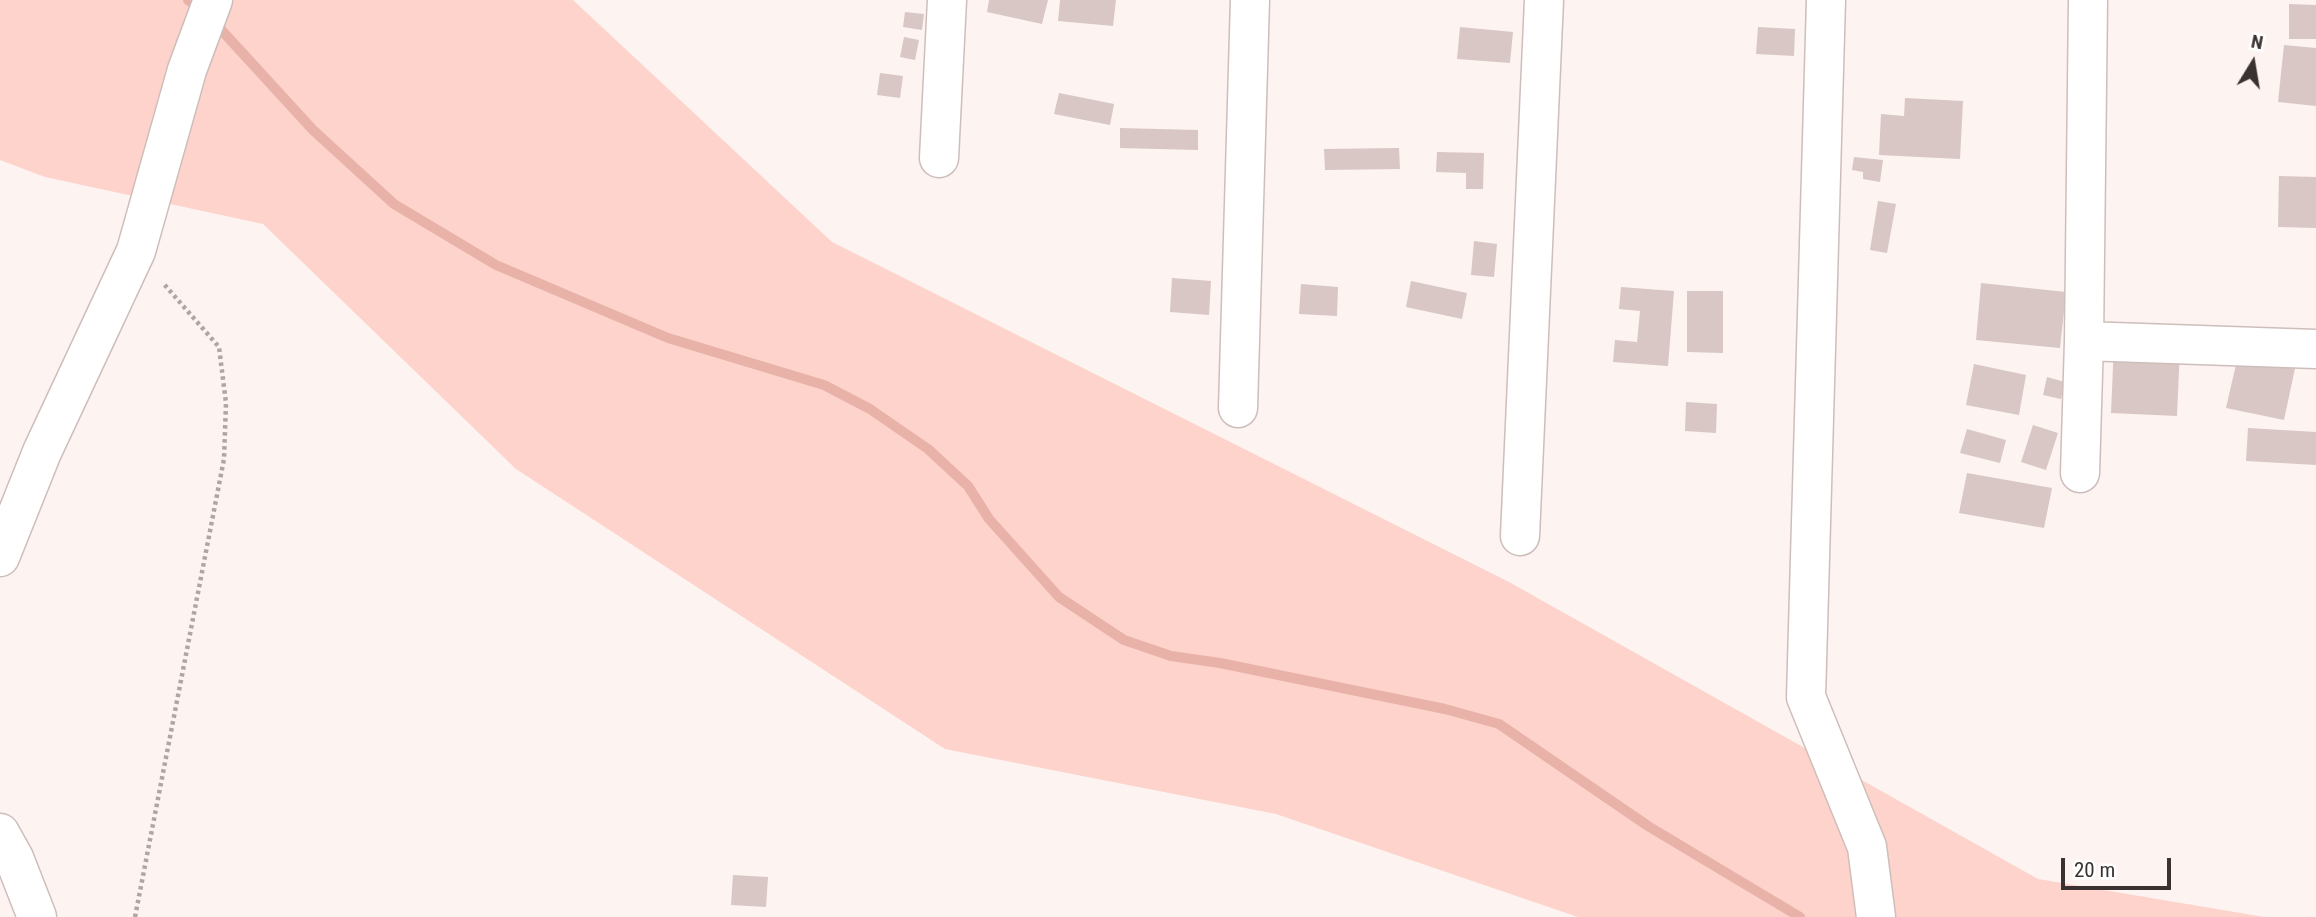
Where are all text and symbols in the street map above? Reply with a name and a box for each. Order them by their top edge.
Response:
north arrow [2218,28,2288,98]
text: N [2249,29,2265,54]
scale bar [2064,844,2174,888]
text: 20 m [2074,858,2115,882]

